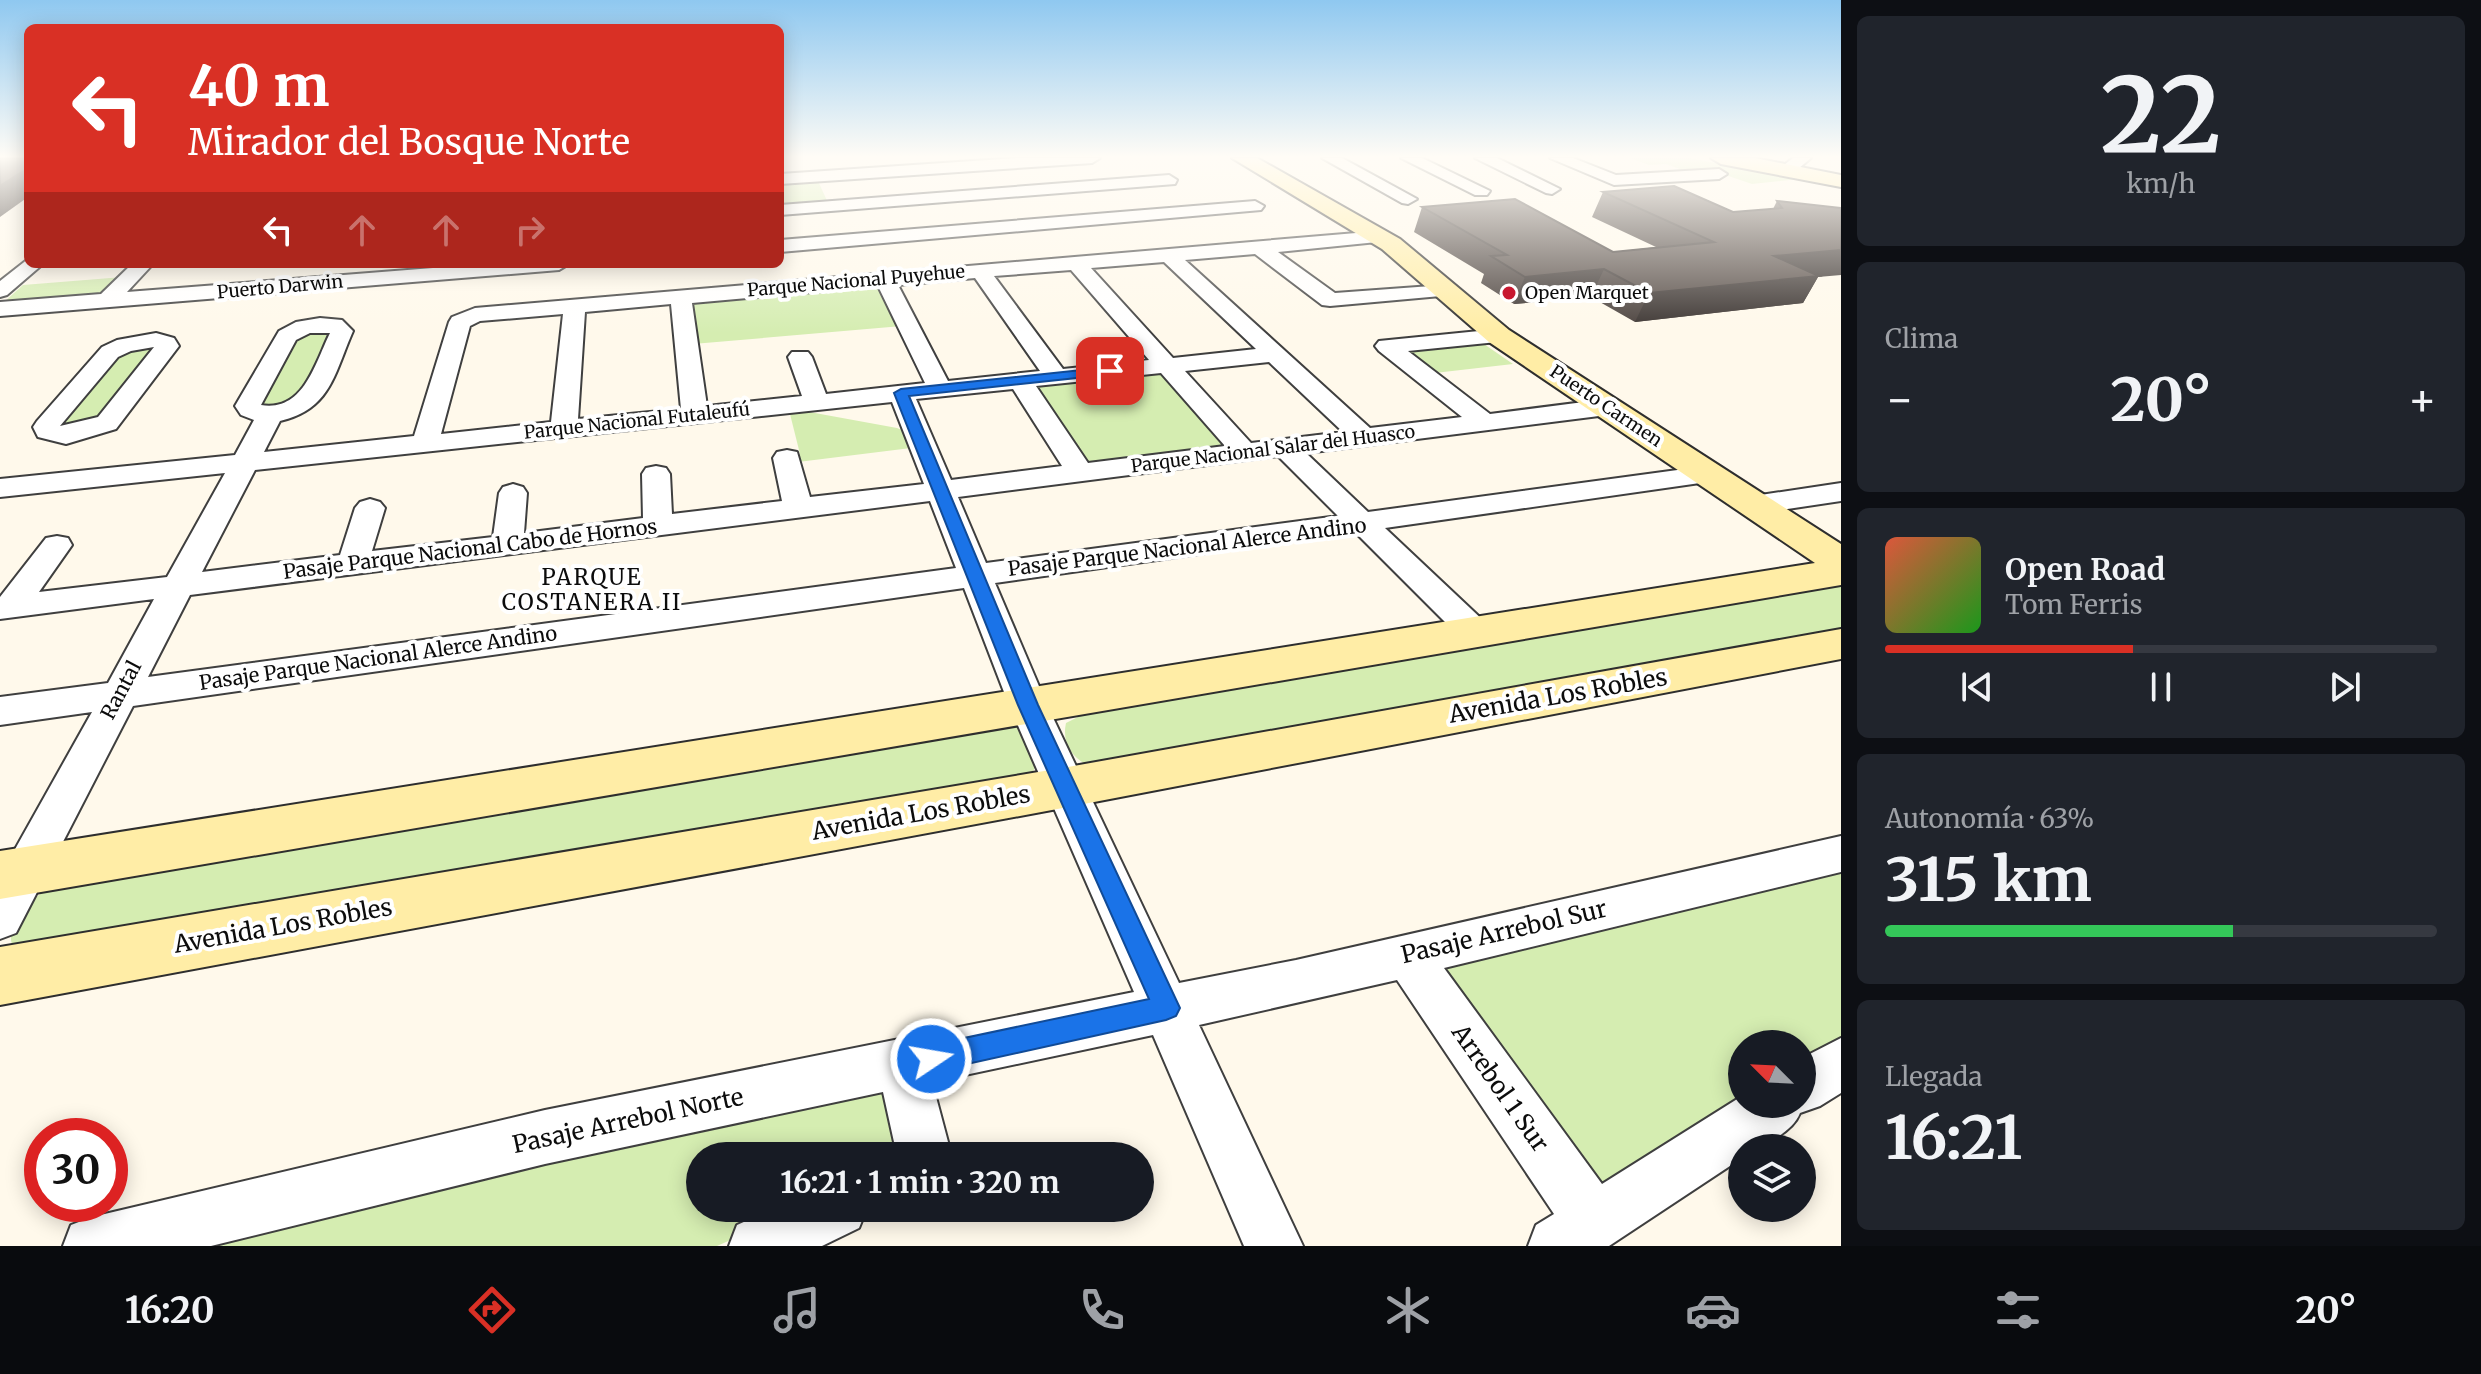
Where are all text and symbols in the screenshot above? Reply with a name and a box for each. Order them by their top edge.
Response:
text: 22 [2100,50,2222,180]
text: 40 m [188,51,330,121]
icon: left [56,56,160,160]
text: Mirador del Bosque Norte [188,120,630,165]
text: km/h [2127,167,2195,200]
icon: left [256,208,300,252]
icon: ahead [340,208,384,252]
icon: ahead [424,208,468,252]
icon: right [508,208,552,252]
street label: Parque Nacional Puyehue [746,260,966,301]
street label: Puerto Darwin [216,270,344,303]
place label: Open Marquet [1525,281,1649,304]
marker: Open Marquet [1500,284,1518,302]
text: Clima [1885,322,1958,355]
pin [1076,337,1144,405]
icon: arrive [1088,349,1132,393]
street label: Puerto Carmen [1546,360,1667,452]
text: 20° [2110,362,2212,437]
text: − [1885,372,1914,427]
text: + [2408,372,2437,427]
street label: Parque Nacional Futaleufú [523,397,751,444]
street label: Parque Nacional Salar del Huasco [1130,420,1416,477]
street label: Pasaje Parque Nacional Alerce Andino [1006,512,1368,581]
street label: Pasaje Parque Nacional Cabo de Hornos [281,513,658,584]
text: Open Road [2005,550,2165,588]
district label: PARQUE COSTANERA II [502,563,682,616]
text: Tom Ferris [2005,588,2143,621]
street label: Pasaje Parque Nacional Alerce Andino [197,620,559,695]
street label: Rantal [95,656,146,723]
street label: Avenida Los Robles [1445,661,1670,730]
icon: previous [1955,665,1999,709]
icon: pause [2139,665,2183,709]
icon: next [2323,665,2367,709]
street label: Avenida Los Robles [808,778,1033,847]
text: Autonomía · 63% [1885,802,2094,835]
text: 315 km [1885,842,2092,917]
street label: Avenida Los Robles [170,891,395,960]
street label: Pasaje Arrebol Sur [1398,893,1610,970]
position arrow [889,1017,973,1101]
street label: Arrebol 1 Sur [1444,1017,1556,1158]
north arrow [1728,1030,1816,1118]
map controls [1728,1030,1816,1222]
text: Llegada [1885,1060,1982,1093]
street label: Pasaje Arrebol Norte [510,1081,746,1160]
text: 16:21 [1885,1100,2022,1175]
speed limit sign: 30 [24,1118,128,1222]
button: layers [1728,1134,1816,1222]
text: 16:21 · 1 min · 320 m [780,1163,1060,1201]
icon: directions [464,1282,520,1338]
icon: music [769,1282,825,1338]
icon: phone [1074,1282,1130,1338]
icon: climate [1380,1282,1436,1338]
icon: car [1685,1282,1741,1338]
icon: filters [1990,1282,2046,1338]
text: 16:20 [125,1288,215,1333]
text: 20° [2295,1288,2356,1333]

